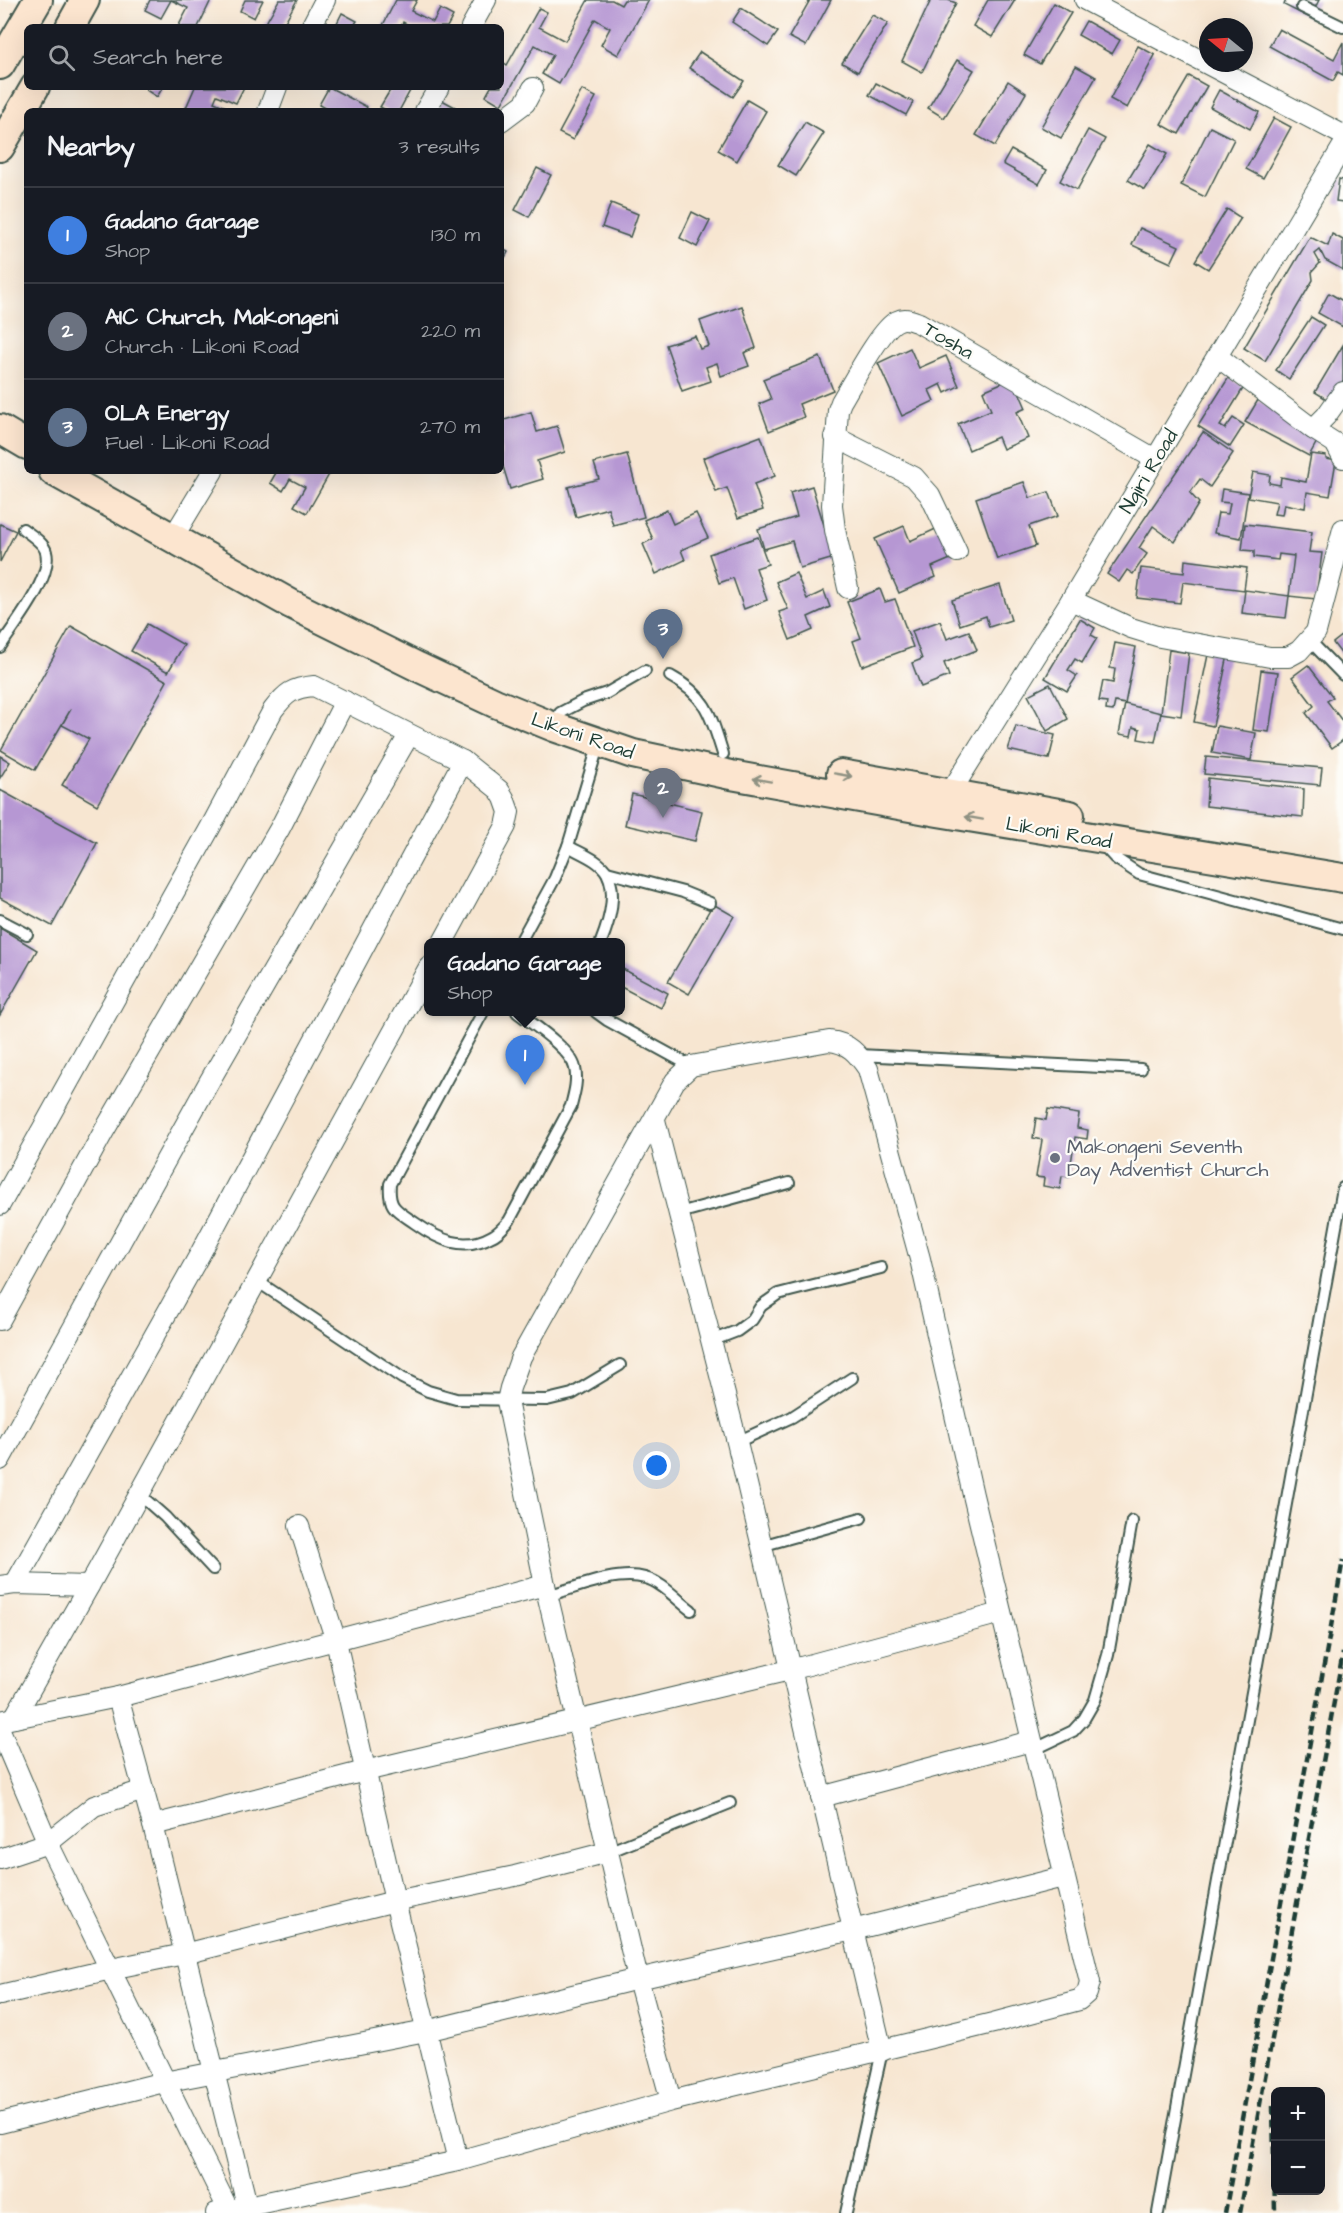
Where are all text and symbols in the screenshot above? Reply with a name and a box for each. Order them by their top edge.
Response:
north arrow [1199,18,1253,72]
search box [24,24,504,90]
icon: search [45,41,78,74]
text: Search here [93,42,223,73]
text: Nearby [48,129,135,165]
text: 3 results [398,133,480,161]
text: Gadano Garage [105,206,259,237]
text: 1 [66,221,69,249]
text: 130 m [431,221,480,249]
text: Shop [105,237,150,265]
text: AIC Church, Makongeni [105,302,338,333]
street label: Tosha [918,315,979,366]
text: 2 [62,317,73,345]
text: 220 m [421,317,480,345]
text: Church · Likoni Road [105,333,299,361]
text: OLA Energy [105,398,229,429]
text: 3 [62,413,73,441]
text: 270 m [420,413,480,441]
street label: Ngiri Road [1113,424,1186,519]
text: Fuel · Likoni Road [105,429,269,457]
pin: 3 [644,610,682,659]
street label: Likoni Road [527,705,638,767]
pin: 2 [644,768,682,818]
one-way arrow [833,770,853,781]
one-way arrow [752,775,772,786]
street label: Likoni Road [1004,810,1114,856]
one-way arrow [965,812,985,823]
popup [424,938,625,1016]
text: Gadano Garage [447,948,602,979]
text: Shop [447,979,493,1007]
pin: 1 [506,1036,544,1085]
place label: Makongeni Seventh Day Adventist Church [1067,1133,1269,1185]
marker: Makongeni Seventh Day Adventist Church [1048,1151,1062,1165]
your location [642,1451,671,1480]
map controls [1271,2087,1325,2195]
button: + [1271,2087,1325,2141]
button: − [1271,2141,1325,2195]

